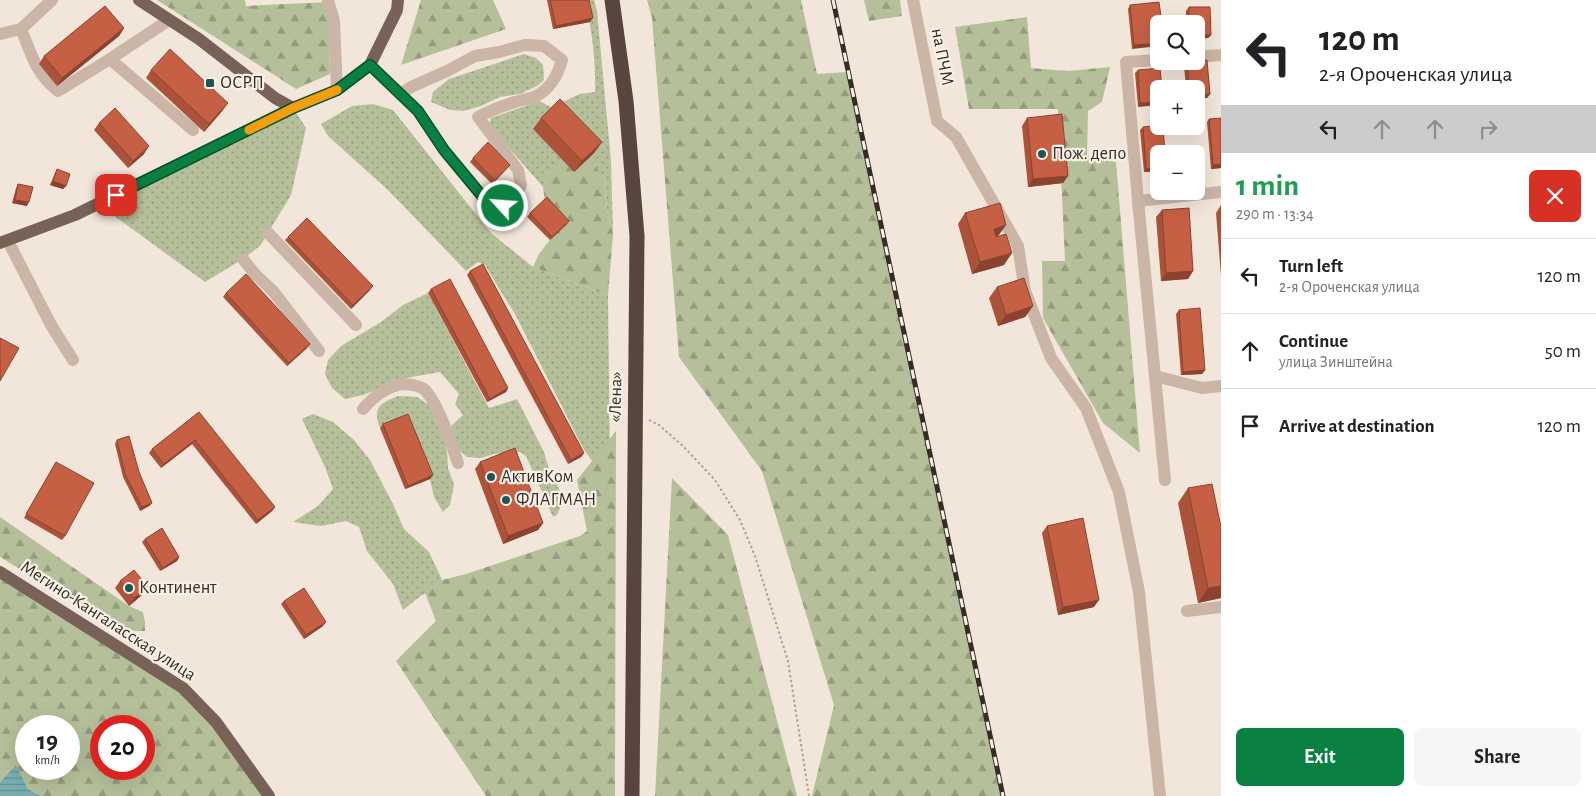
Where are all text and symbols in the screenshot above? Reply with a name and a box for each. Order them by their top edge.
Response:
map controls [1150,15,1205,200]
button: search [1150,15,1205,70]
icon: left [1236,20,1301,85]
text: 120 m [1319,22,1400,57]
street label: на ПЧМ [928,27,956,87]
text: 2-я Ороченская улица [1319,63,1513,85]
place label: ОСРП [220,74,264,92]
marker: ОСРП [204,77,216,89]
button: + [1150,80,1205,135]
icon: left [1315,115,1343,143]
icon: ahead [1368,115,1396,143]
icon: ahead [1421,115,1449,143]
icon: right [1474,115,1502,143]
place label: Пож. депо [1052,145,1126,163]
button: − [1150,145,1205,200]
marker: Пож. депо [1036,148,1048,160]
button: close [1529,170,1581,222]
text: 1 min [1236,171,1299,201]
pin [95,174,137,216]
position arrow [476,179,528,231]
icon: arrive [102,181,130,209]
text: 290 m · 13:34 [1236,206,1314,222]
text: Turn left [1279,257,1343,276]
icon: left [1236,262,1264,290]
text: 120 m [1537,267,1581,286]
text: 2-я Ороченская улица [1279,279,1420,295]
text: Continue [1279,332,1348,351]
icon: ahead [1236,337,1264,365]
text: 50 m [1545,342,1581,361]
text: улица Зинштейна [1279,354,1393,370]
street label: «Лена» [607,371,625,423]
icon: arrive [1236,412,1264,440]
text: Arrive at destination [1279,417,1435,436]
text: 120 m [1537,417,1581,436]
place label: АктивКом [501,468,574,486]
marker: АктивКом [485,471,497,483]
place label: ФЛАГМАН [516,491,596,509]
marker: ФЛАГМАН [500,494,512,506]
street label: Мегино-Кангаласская улица [17,558,199,684]
place label: Континент [139,579,217,597]
marker: Континент [123,582,135,594]
speed limit sign: 20 [90,715,155,780]
button: Exit [1236,728,1404,786]
button: Share [1414,728,1581,786]
text: 19 [37,729,58,754]
text: km/h [35,754,60,766]

